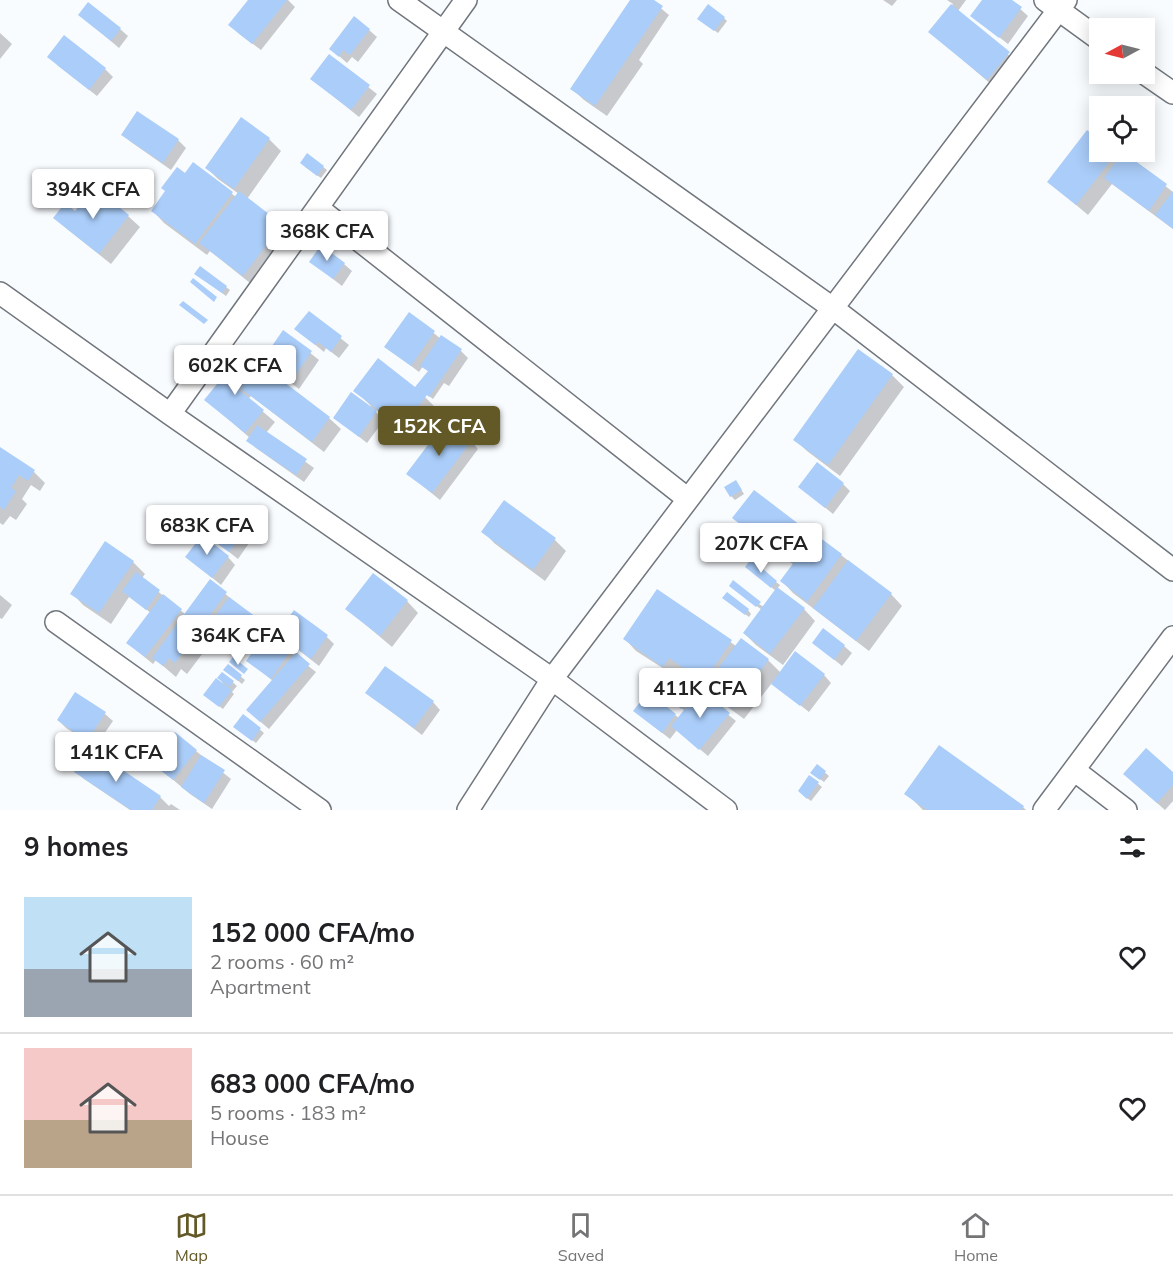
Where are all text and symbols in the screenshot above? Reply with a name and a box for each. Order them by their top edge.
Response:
north arrow [1089,18,1155,84]
map controls [1089,18,1155,162]
button: locate [1089,96,1155,162]
pin: 394K CFA [31,169,155,220]
text: 394K CFA [46,176,140,201]
pin: 368K CFA [265,211,389,262]
text: 368K CFA [280,218,374,243]
pin: 602K CFA [173,345,297,396]
text: 602K CFA [188,352,282,377]
pin: 152K CFA [377,406,501,457]
text: 152K CFA [392,413,486,438]
pin: 683K CFA [145,505,269,556]
text: 683K CFA [160,512,254,537]
pin: 207K CFA [699,523,823,574]
text: 207K CFA [714,530,808,555]
pin: 364K CFA [176,615,300,666]
text: 364K CFA [191,622,285,647]
pin: 411K CFA [638,668,762,719]
text: 411K CFA [653,675,747,700]
pin: 141K CFA [54,732,178,783]
text: 141K CFA [69,739,163,764]
text: 9 homes [24,830,128,863]
icon: filters [1116,830,1149,863]
text: 152 000 CFA/mo [210,916,415,949]
icon: home [72,921,144,993]
icon: heart [1116,941,1149,974]
text: 2 rooms · 60 m² [210,949,354,974]
text: Apartment [210,974,311,999]
text: 683 000 CFA/mo [210,1067,415,1100]
icon: home [72,1072,144,1144]
icon: heart [1116,1092,1149,1125]
text: 5 rooms · 183 m² [210,1100,366,1125]
text: House [210,1125,269,1150]
tab: Map [175,1209,208,1265]
tab: Saved [558,1209,604,1265]
tab: Home [954,1209,998,1265]

